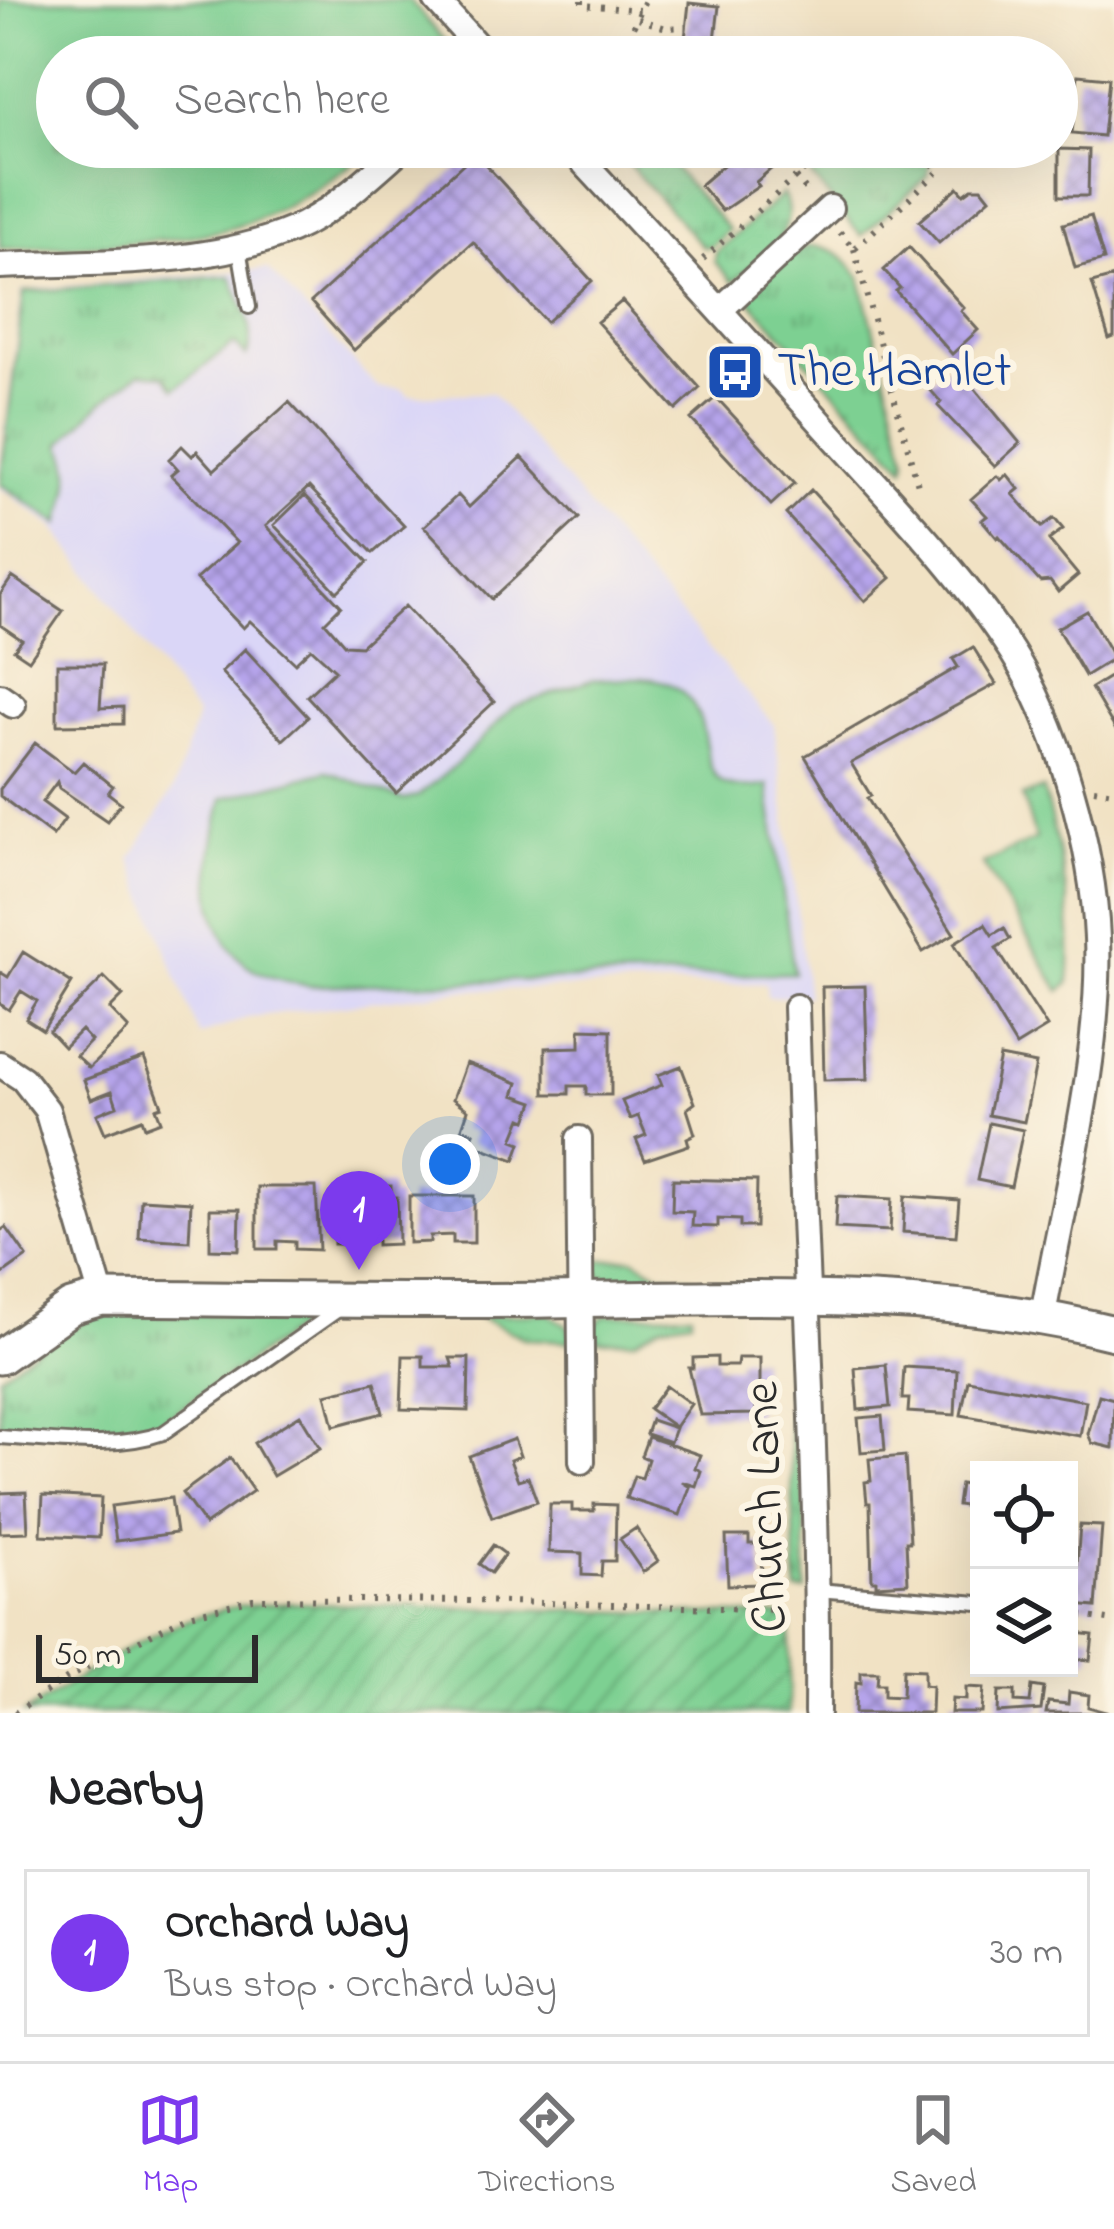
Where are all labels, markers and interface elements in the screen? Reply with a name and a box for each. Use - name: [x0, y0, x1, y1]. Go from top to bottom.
- search box: [36, 36, 1078, 168]
- icon: search: [78, 69, 144, 135]
- text: Search here: [174, 69, 390, 135]
- place label: The Hamlet: [777, 335, 1011, 410]
- bus stop icon: The Hamlet: [704, 341, 766, 403]
- your location: [420, 1134, 480, 1194]
- pin: 1: [320, 1171, 398, 1270]
- street label: Church Lane: [726, 1380, 810, 1634]
- map controls: [970, 1461, 1078, 1677]
- button: locate: [970, 1461, 1078, 1569]
- button: layers: [970, 1569, 1078, 1677]
- scale bar: [36, 1629, 258, 1682]
- text: 50 m: [54, 1632, 121, 1680]
- text: Nearby: [48, 1754, 204, 1829]
- text: Orchard Way: [165, 1892, 409, 1958]
- text: 1: [84, 1925, 96, 1982]
- text: 30 m: [990, 1925, 1063, 1982]
- text: Bus stop · Orchard Way: [165, 1958, 557, 2015]
- tab: Map: [137, 2087, 203, 2207]
- tab: Directions: [478, 2087, 616, 2207]
- tab: Saved: [890, 2087, 977, 2207]

